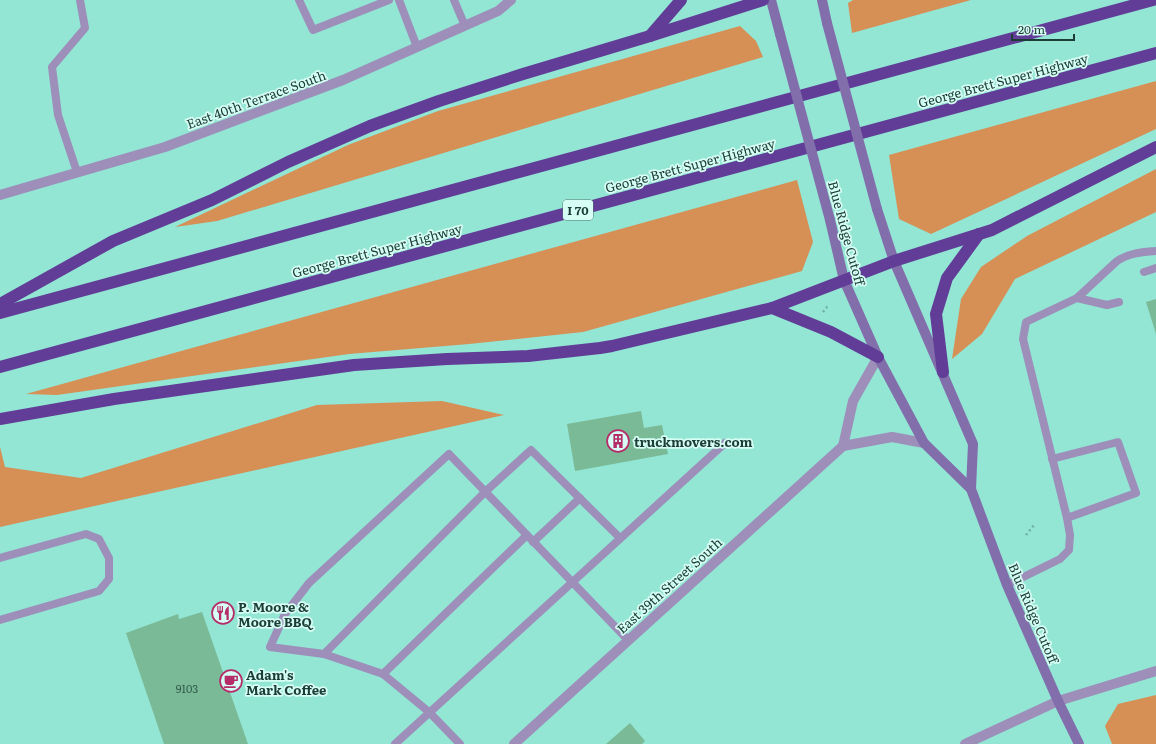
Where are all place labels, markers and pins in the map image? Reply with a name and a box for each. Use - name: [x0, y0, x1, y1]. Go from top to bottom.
- building icon: truckmovers.com: [605, 428, 631, 454]
- place label: truckmovers.com: [634, 432, 753, 451]
- place label: P. Moore & Moore BBQ: [238, 597, 314, 631]
- restaurant icon: P. Moore & Moore BBQ: [210, 600, 236, 626]
- place label: Adam's Mark Coffee: [246, 665, 326, 699]
- cafe icon: Adam's Mark Coffee: [218, 668, 244, 694]

